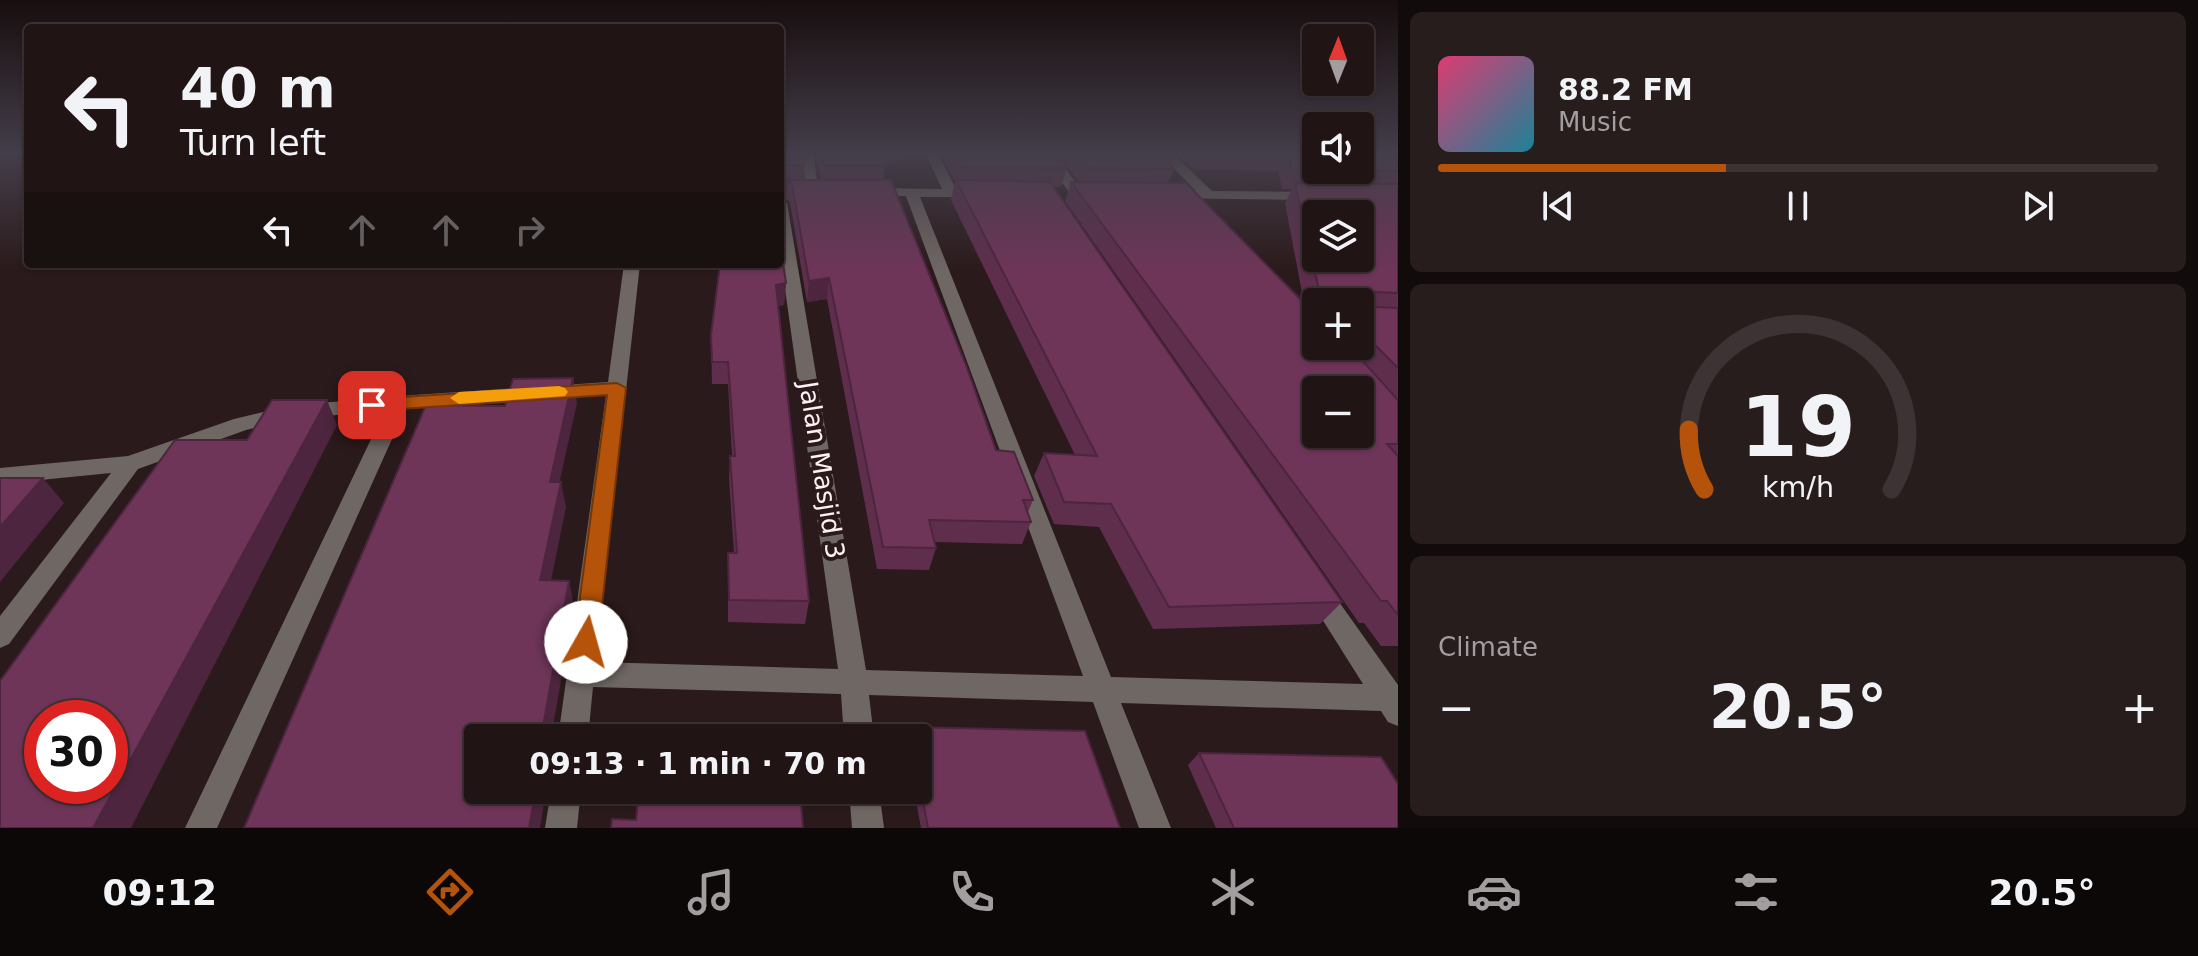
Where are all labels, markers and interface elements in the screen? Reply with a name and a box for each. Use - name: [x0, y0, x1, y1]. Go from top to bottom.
- north arrow: [1302, 24, 1374, 96]
- map controls: [1302, 24, 1374, 448]
- text: 40 m: [180, 55, 336, 120]
- icon: left: [48, 56, 152, 160]
- text: 88.2 FM: [1558, 72, 1693, 107]
- text: Music: [1558, 107, 1632, 137]
- button: sound: [1302, 112, 1374, 184]
- text: Turn left: [180, 122, 326, 163]
- icon: previous: [1536, 184, 1580, 228]
- icon: pause: [1776, 184, 1820, 228]
- icon: next: [2016, 184, 2060, 228]
- button: layers: [1302, 200, 1374, 272]
- icon: left: [256, 208, 300, 252]
- icon: ahead: [340, 208, 384, 252]
- icon: ahead: [424, 208, 468, 252]
- icon: right: [508, 208, 552, 252]
- button: +: [1302, 288, 1374, 360]
- pin: [338, 371, 406, 439]
- button: −: [1302, 376, 1374, 448]
- street label: Jalan Masjid 3: [793, 377, 851, 561]
- text: 19: [1740, 379, 1856, 476]
- icon: arrive: [350, 383, 394, 427]
- text: km/h: [1762, 470, 1834, 504]
- position arrow: [544, 600, 628, 684]
- text: Climate: [1438, 632, 1538, 662]
- text: 20.5°: [1709, 672, 1887, 742]
- text: −: [1438, 682, 1475, 733]
- text: +: [2121, 682, 2158, 733]
- speed limit sign: 30: [24, 700, 128, 804]
- text: 09:13 · 1 min · 70 m: [529, 746, 867, 781]
- icon: directions: [422, 864, 478, 920]
- icon: music: [683, 864, 739, 920]
- icon: phone: [944, 864, 1000, 920]
- icon: climate: [1205, 864, 1261, 920]
- icon: car: [1466, 864, 1522, 920]
- icon: filters: [1728, 864, 1784, 920]
- text: 09:12: [103, 872, 217, 913]
- text: 20.5°: [1989, 872, 2095, 913]

